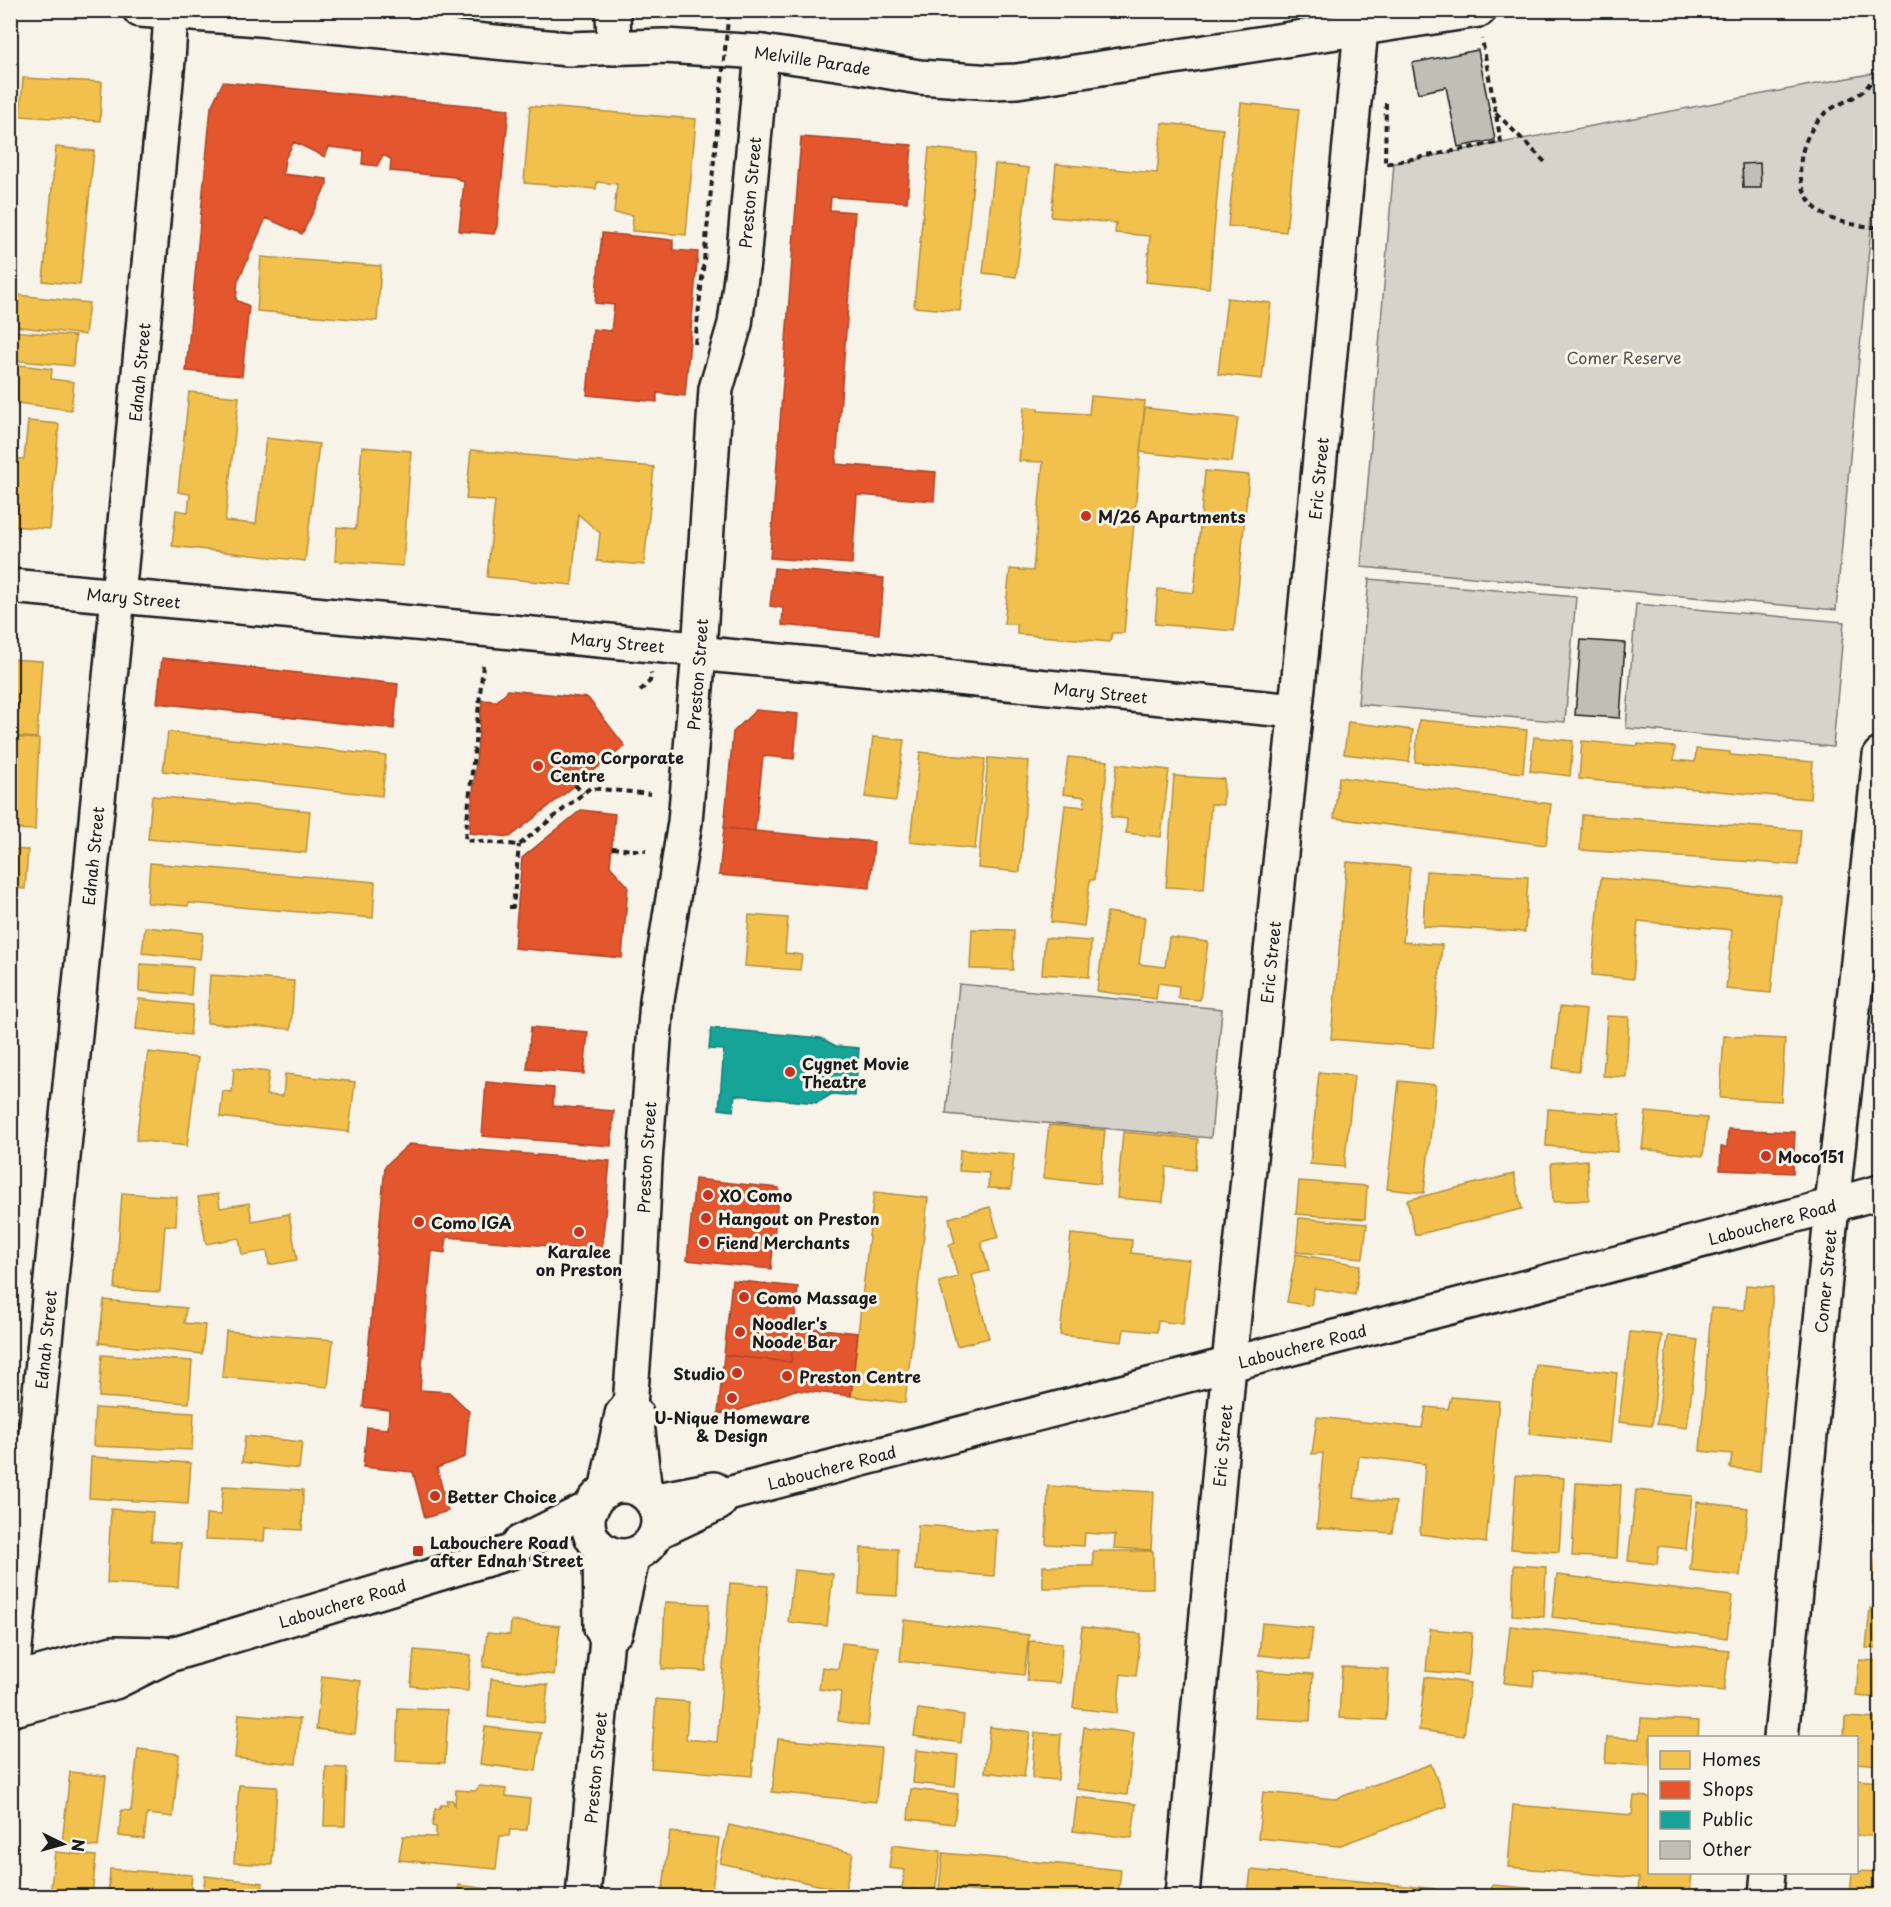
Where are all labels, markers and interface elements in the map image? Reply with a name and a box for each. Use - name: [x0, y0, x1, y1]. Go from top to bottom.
- street label: Melville Parade: [754, 40, 873, 80]
- street label: Preston Street: [732, 135, 766, 249]
- street label: Ednah Street: [122, 321, 156, 423]
- park label: Comer Reserve: [1567, 345, 1681, 369]
- street label: Eric Street: [1302, 436, 1334, 521]
- place label: M/26 Apartments: [1098, 504, 1246, 528]
- marker: M/26 Apartments: [1079, 509, 1093, 523]
- street label: Mary Street: [86, 581, 181, 614]
- street label: Preston Street: [681, 617, 713, 731]
- street label: Mary Street: [569, 625, 665, 658]
- street label: Mary Street: [1053, 676, 1149, 709]
- place label: Como Corporate Centre: [550, 745, 684, 787]
- marker: Como Corporate Centre: [531, 759, 545, 773]
- street label: Ednah Street: [76, 805, 109, 907]
- street label: Eric Street: [1254, 919, 1286, 1004]
- place label: Cygnet Movie Theatre: [802, 1051, 910, 1093]
- marker: Cygnet Movie Theatre: [783, 1065, 797, 1079]
- street label: Preston Street: [631, 1100, 661, 1214]
- place label: Moco151: [1778, 1144, 1844, 1168]
- marker: Moco151: [1759, 1149, 1773, 1163]
- place label: XO Como: [720, 1183, 793, 1207]
- marker: XO Como: [701, 1188, 715, 1202]
- street label: Labouchere Road: [1705, 1193, 1839, 1250]
- place label: Hangout on Preston: [718, 1206, 880, 1230]
- place label: Como IGA: [431, 1210, 512, 1234]
- marker: Hangout on Preston: [699, 1211, 713, 1225]
- marker: Como IGA: [412, 1215, 426, 1229]
- marker: Karalee on Preston: [572, 1225, 586, 1239]
- street label: Comer Street: [1808, 1228, 1842, 1334]
- place label: Fiend Merchants: [716, 1230, 850, 1254]
- marker: Fiend Merchants: [697, 1235, 711, 1249]
- place label: Karalee on Preston: [536, 1239, 622, 1281]
- place label: Como Massage: [756, 1285, 877, 1309]
- street label: Ednah Street: [28, 1289, 62, 1390]
- marker: Como Massage: [737, 1290, 751, 1304]
- place label: Noodler's Noode Bar: [752, 1311, 838, 1353]
- street label: Labouchere Road: [1235, 1317, 1369, 1374]
- marker: Noodler's Noode Bar: [733, 1325, 747, 1339]
- place label: Studio: [674, 1361, 725, 1385]
- place label: Preston Centre: [799, 1364, 921, 1388]
- marker: Studio: [730, 1366, 744, 1380]
- marker: Preston Centre: [780, 1369, 794, 1383]
- marker: U-Nique Homeware & Design: [725, 1391, 739, 1405]
- street label: Eric Street: [1206, 1403, 1237, 1488]
- place label: U-Nique Homeware & Design: [654, 1405, 810, 1447]
- street label: Labouchere Road: [765, 1439, 899, 1495]
- place label: Better Choice: [447, 1484, 557, 1508]
- marker: Better Choice: [428, 1489, 442, 1503]
- place label: Labouchere Road after Ednah Street: [430, 1530, 584, 1572]
- marker: Labouchere Road after Ednah Street: [411, 1544, 425, 1558]
- street label: Labouchere Road: [276, 1572, 409, 1633]
- street label: Preston Street: [578, 1710, 612, 1824]
- legend: [1648, 1736, 1858, 1874]
- text: Homes: [1702, 1745, 1760, 1772]
- text: Shops: [1702, 1775, 1753, 1802]
- text: Public: [1702, 1805, 1753, 1832]
- north arrow: [33, 1814, 93, 1874]
- text: Other: [1702, 1835, 1752, 1862]
- text: N: [66, 1838, 91, 1853]

